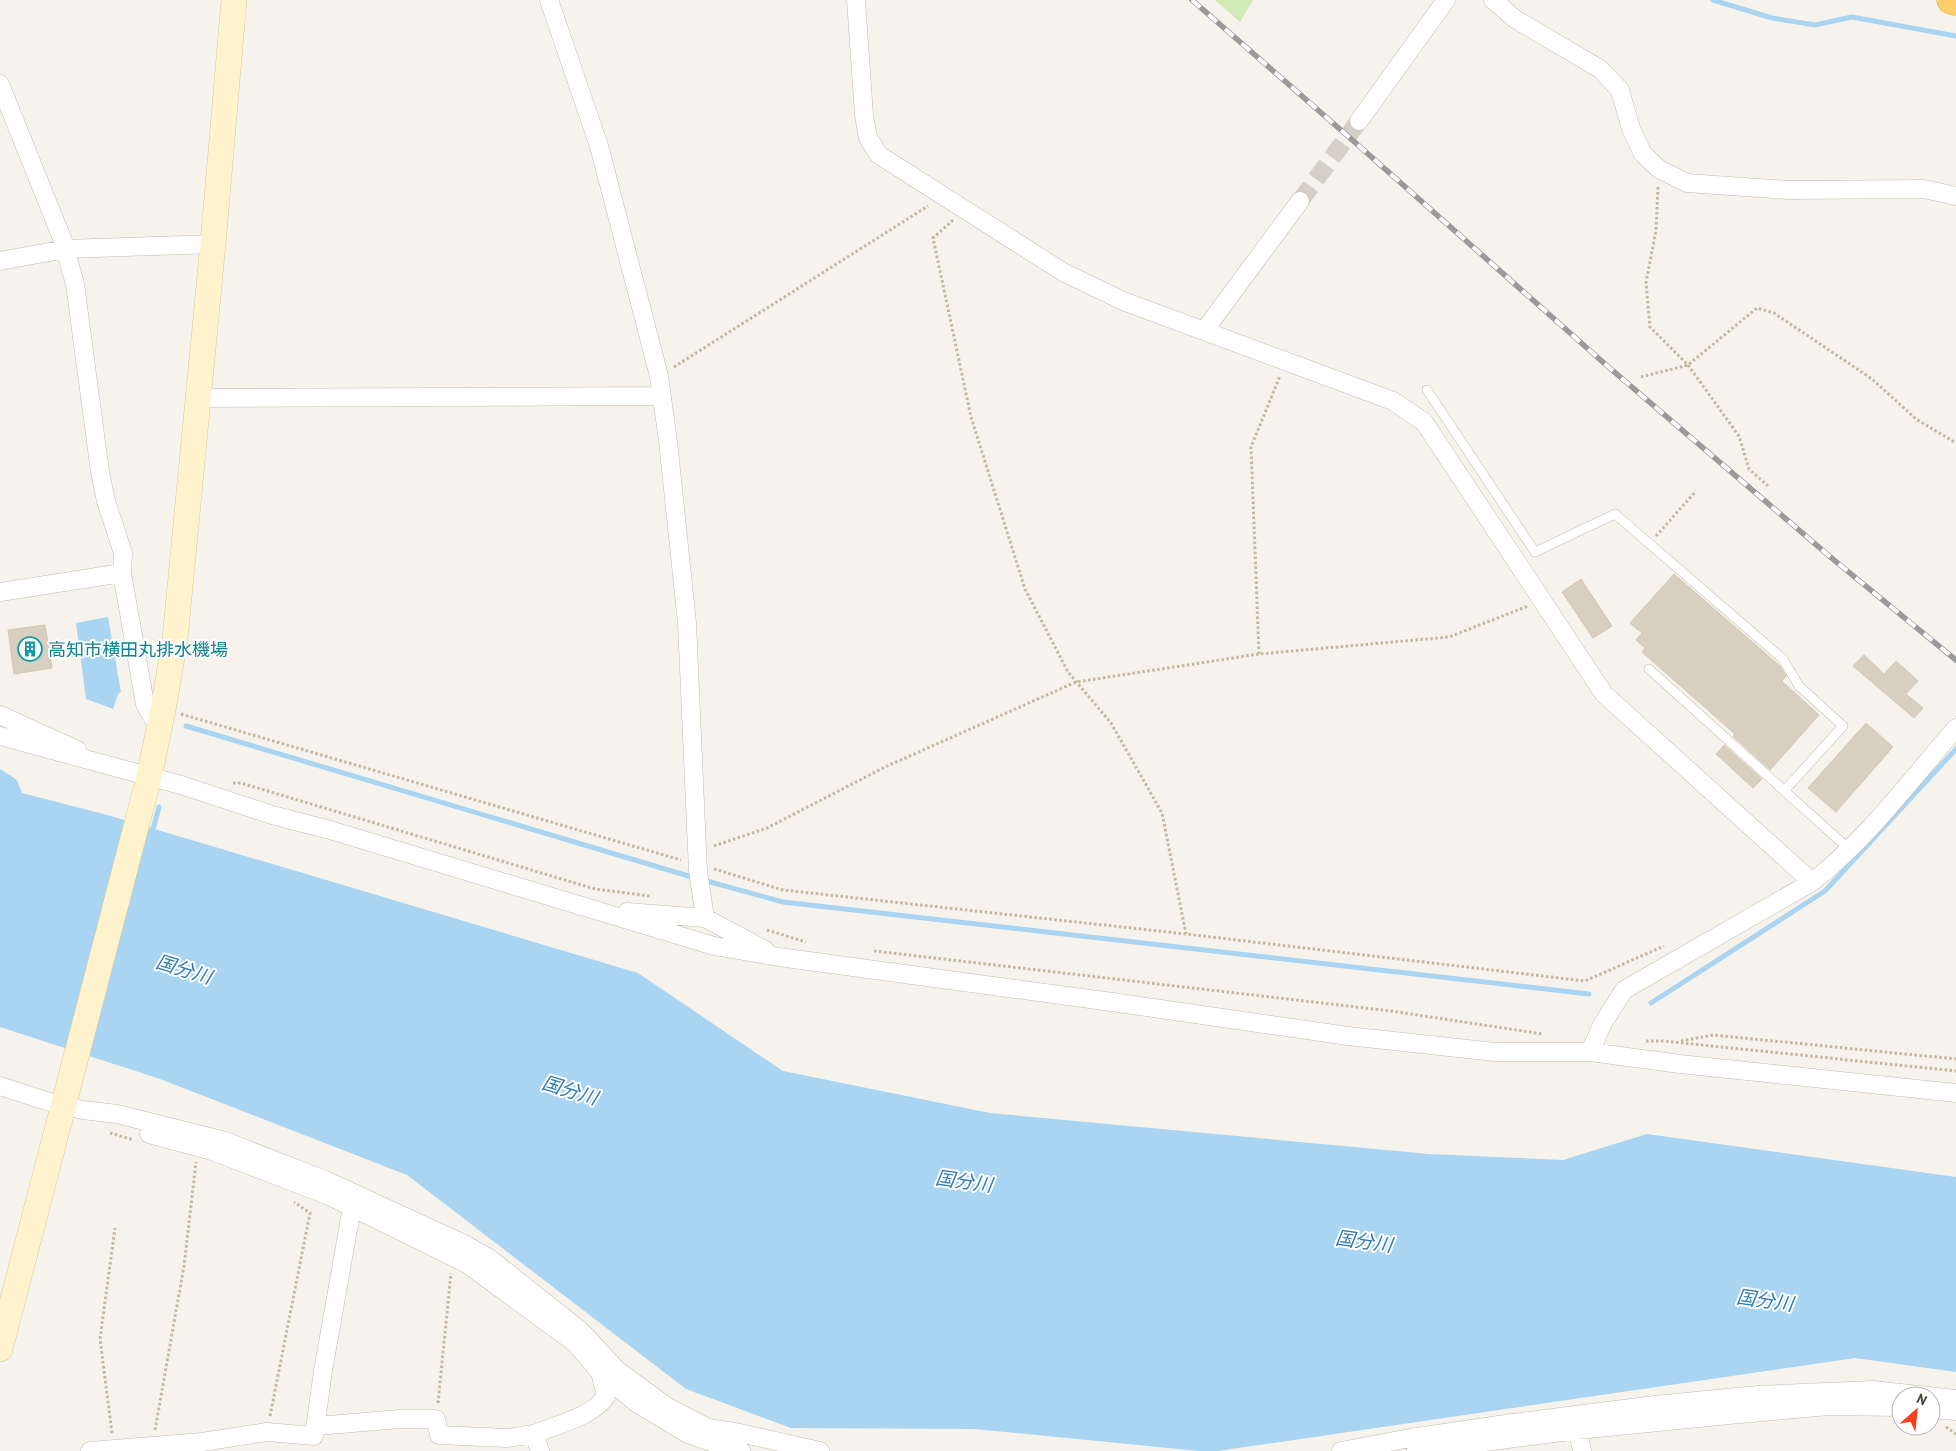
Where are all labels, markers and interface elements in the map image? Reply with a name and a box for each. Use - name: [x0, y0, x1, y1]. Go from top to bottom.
- building icon: 高知市横田丸排水機場: [17, 636, 43, 662]
- place label: 高知市横田丸排水機場: [48, 638, 228, 661]
- water label: 国分川: [153, 949, 217, 989]
- water label: 国分川: [539, 1070, 603, 1110]
- water label: 国分川: [934, 1165, 996, 1197]
- water label: 国分川: [1334, 1225, 1396, 1257]
- water label: 国分川: [1735, 1284, 1797, 1316]
- north arrow: [1891, 1386, 1941, 1436]
- text: N: [1914, 1389, 1930, 1410]

